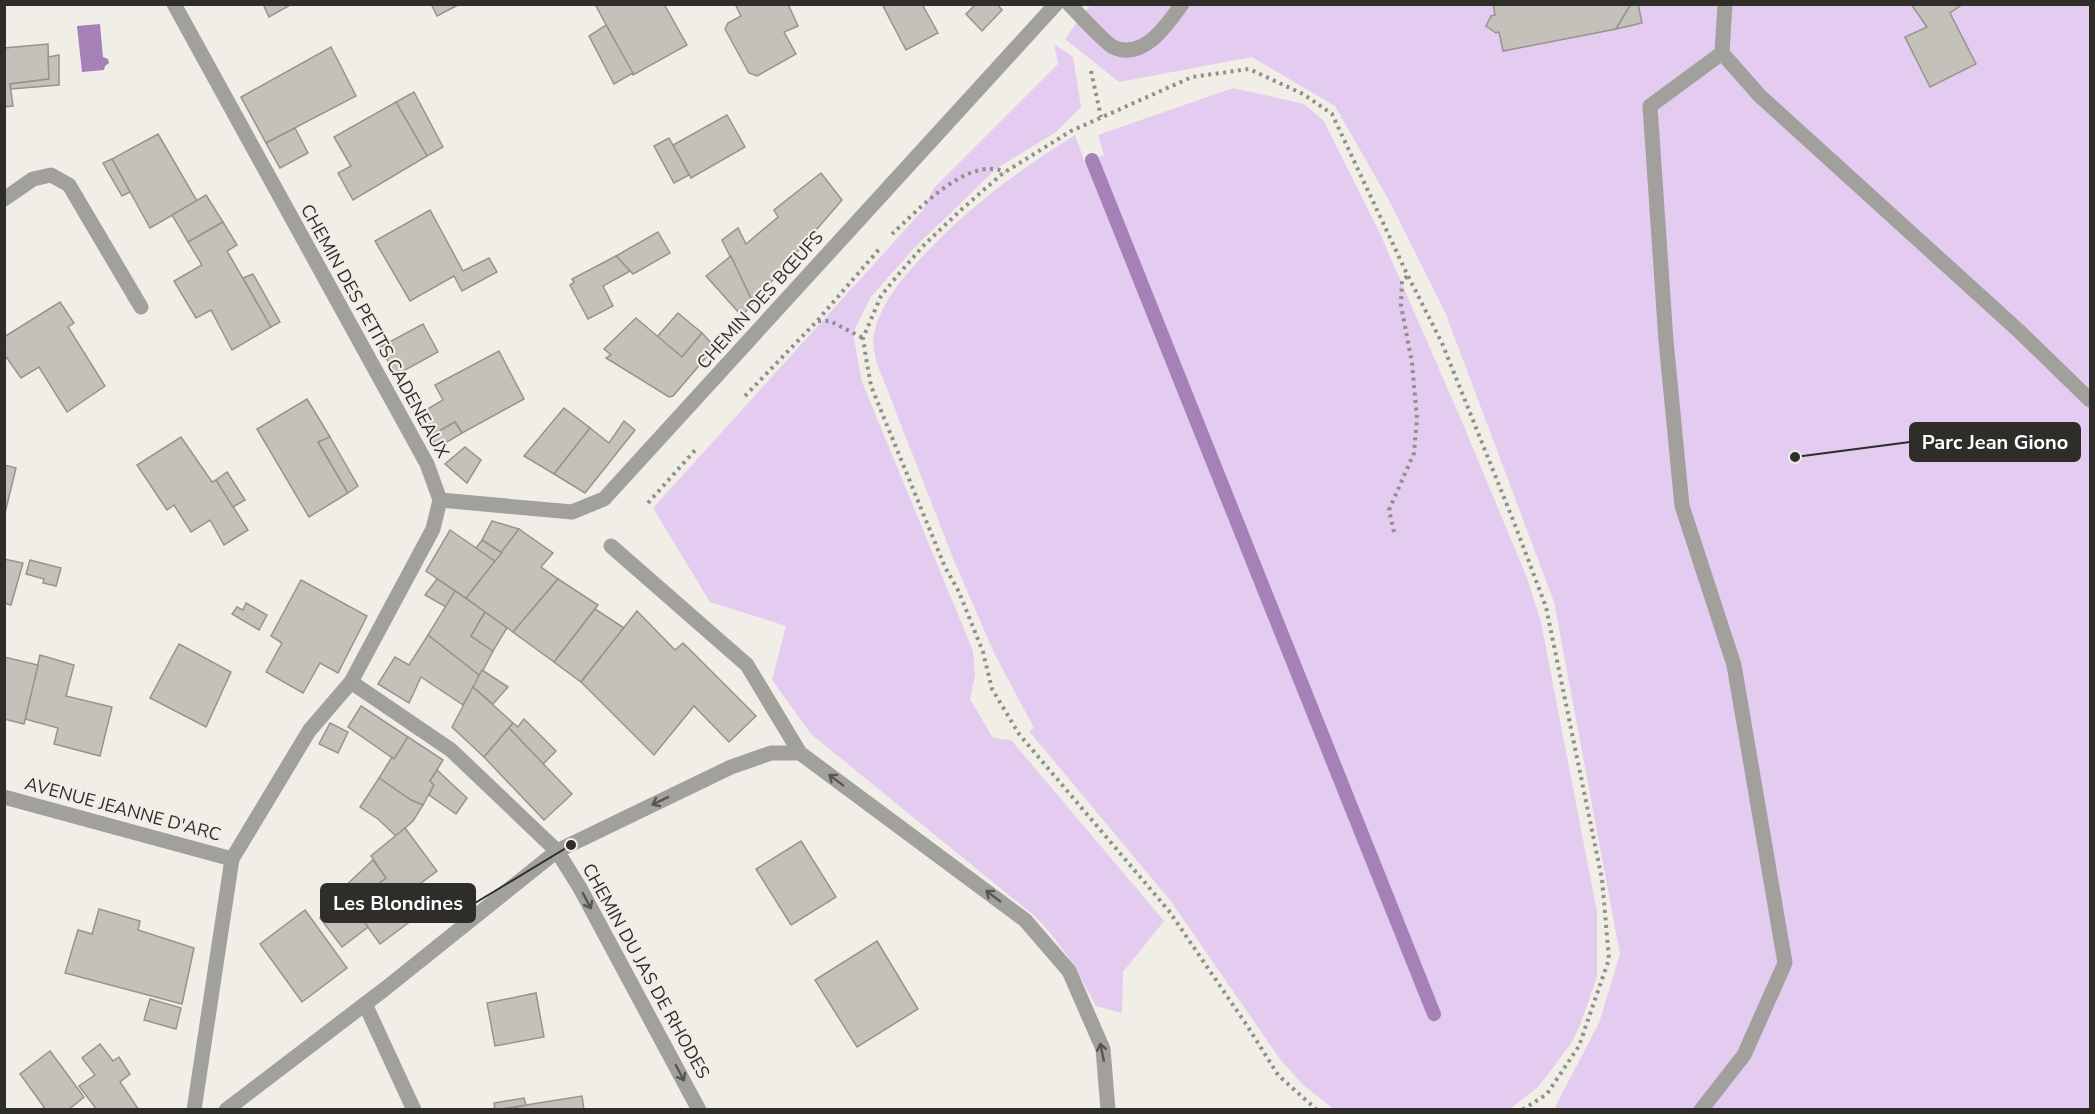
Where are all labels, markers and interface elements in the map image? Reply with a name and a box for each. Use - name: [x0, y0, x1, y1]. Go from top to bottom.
- street label: CHEMIN DES PETITS CADENEAUX: [295, 200, 455, 463]
- street label: CHEMIN DES BŒUFS: [691, 226, 829, 374]
- callout: Parc Jean Giono: [1910, 423, 2080, 461]
- text: Parc Jean Giono: [1922, 429, 2068, 456]
- street label: AVENUE JEANNE D'ARC: [22, 771, 224, 847]
- one-way arrow: [829, 773, 845, 786]
- one-way arrow: [652, 796, 670, 808]
- street label: CHEMIN DU JAS DE RHODES: [577, 859, 715, 1083]
- callout: Les Blondines: [321, 884, 475, 922]
- text: Les Blondines: [333, 890, 463, 917]
- one-way arrow: [985, 890, 1001, 902]
- one-way arrow: [582, 892, 594, 910]
- one-way arrow: [1096, 1042, 1107, 1062]
- one-way arrow: [674, 1064, 686, 1081]

